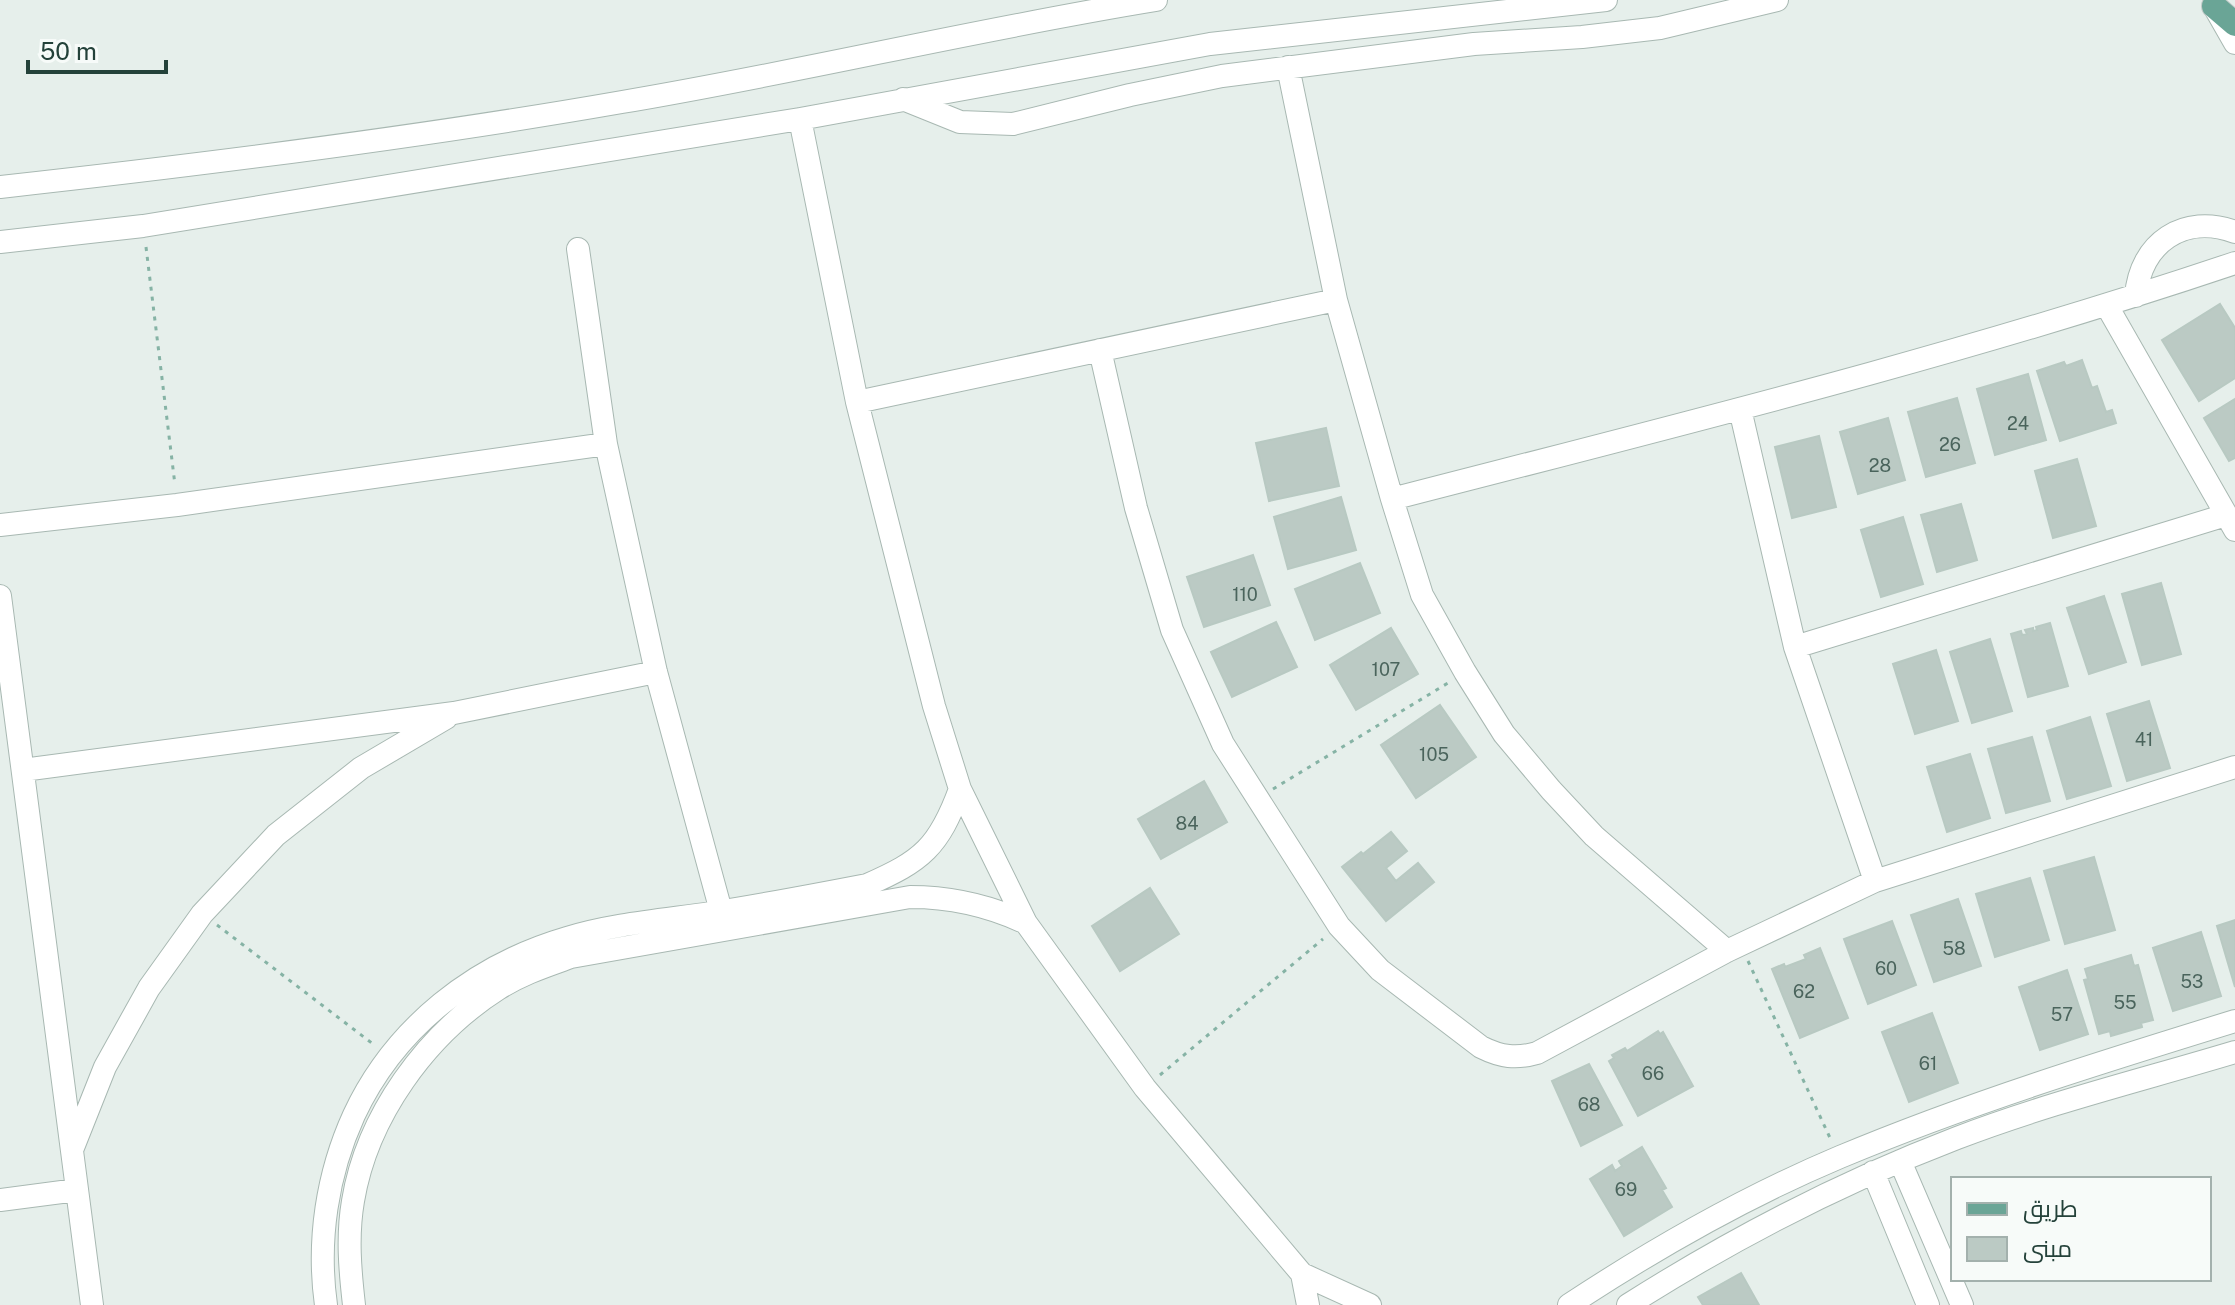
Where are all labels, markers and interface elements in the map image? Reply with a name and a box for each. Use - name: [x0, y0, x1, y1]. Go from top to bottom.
- scale bar: [28, 24, 166, 74]
- text: 50 m: [40, 37, 97, 65]
- house number: 24: [2007, 413, 2029, 434]
- house number: 26: [1939, 434, 1961, 455]
- house number: 28: [1869, 455, 1891, 476]
- house number: 110: [1232, 584, 1258, 605]
- house number: 107: [1372, 659, 1400, 680]
- house number: 41: [2135, 729, 2153, 750]
- house number: 105: [1419, 744, 1449, 765]
- house number: 84: [1176, 813, 1198, 834]
- house number: 58: [1942, 938, 1966, 959]
- house number: 60: [1875, 958, 1897, 979]
- house number: 53: [2181, 971, 2203, 992]
- house number: 62: [1793, 981, 1815, 1002]
- house number: 55: [2113, 992, 2137, 1013]
- house number: 57: [2051, 1004, 2073, 1025]
- house number: 61: [1919, 1053, 1937, 1074]
- house number: 66: [1642, 1063, 1664, 1084]
- house number: 68: [1578, 1094, 1600, 1115]
- legend: [1951, 1177, 2211, 1281]
- house number: 69: [1615, 1179, 1637, 1200]
- text: طريق: [2023, 1194, 2078, 1224]
- text: مبنى: [2023, 1234, 2072, 1263]

